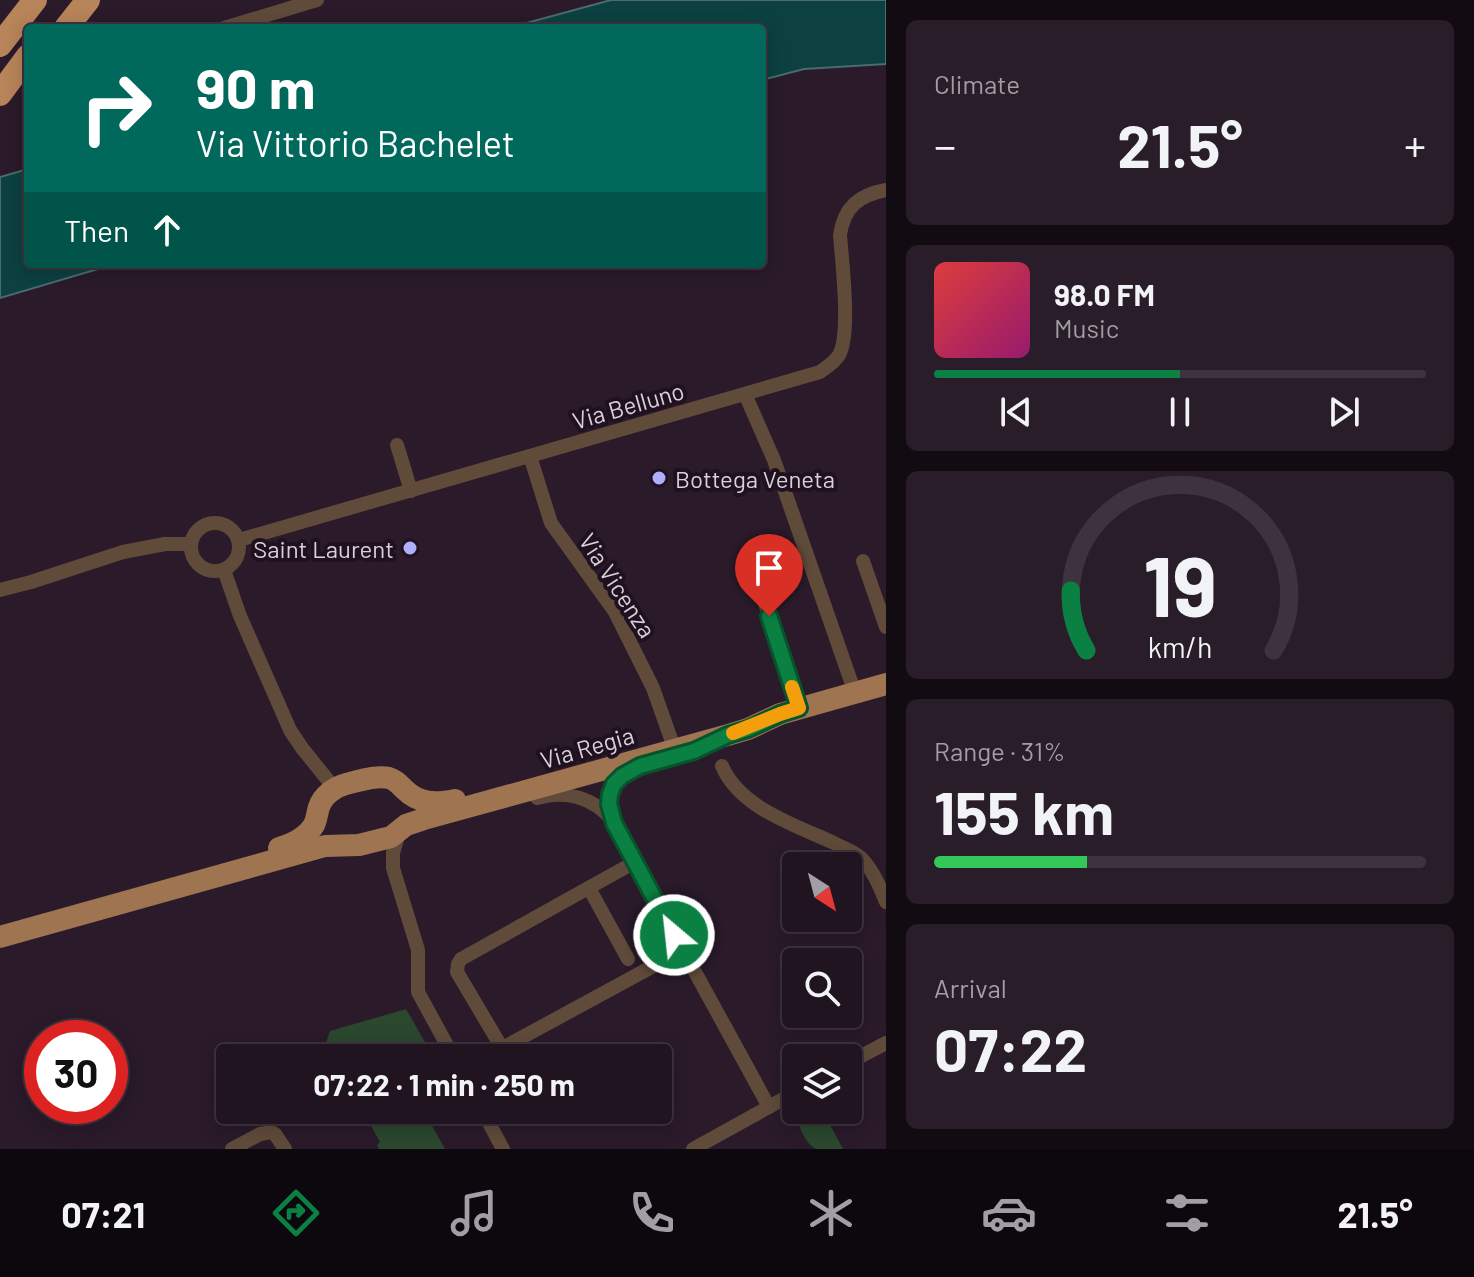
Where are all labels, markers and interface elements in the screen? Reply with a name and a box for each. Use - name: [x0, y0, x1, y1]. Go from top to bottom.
- text: 90 m: [196, 53, 316, 120]
- icon: right: [64, 56, 168, 160]
- text: Climate: [934, 68, 1020, 99]
- text: 21.5°: [1117, 108, 1243, 180]
- text: −: [934, 118, 956, 171]
- text: +: [1404, 118, 1426, 171]
- text: Via Vittorio Bachelet: [196, 121, 515, 164]
- icon: ahead: [145, 208, 189, 252]
- text: Then: [64, 212, 129, 248]
- text: 98.0 FM: [1054, 276, 1155, 312]
- text: Music: [1054, 312, 1119, 343]
- street label: Via Belluno: [569, 375, 687, 435]
- icon: previous: [994, 390, 1038, 434]
- icon: pause: [1158, 390, 1202, 434]
- icon: next: [1322, 390, 1366, 434]
- place label: Bottega Veneta: [675, 464, 835, 493]
- marker: Bottega Veneta: [650, 469, 668, 487]
- street label: Via Vicenza: [574, 527, 662, 643]
- text: 19: [1143, 533, 1217, 633]
- place label: Saint Laurent: [253, 534, 394, 563]
- pin: [735, 534, 803, 616]
- marker: Saint Laurent: [401, 539, 419, 557]
- icon: arrive: [747, 546, 791, 590]
- text: km/h: [1148, 629, 1212, 664]
- street label: Via Regia: [537, 720, 637, 774]
- text: Range · 31%: [934, 735, 1065, 766]
- text: 155 km: [934, 775, 1114, 847]
- north arrow: [782, 852, 862, 932]
- map controls: [782, 852, 862, 1124]
- position arrow: [632, 893, 716, 977]
- button: search: [782, 948, 862, 1028]
- text: Arrival: [934, 972, 1007, 1003]
- text: 07:22: [934, 1012, 1087, 1084]
- speed limit sign: 30: [24, 1020, 128, 1124]
- button: layers: [782, 1044, 862, 1124]
- text: 07:22 · 1 min · 250 m: [313, 1066, 575, 1102]
- icon: directions: [268, 1185, 324, 1241]
- icon: music: [446, 1185, 502, 1241]
- icon: phone: [624, 1185, 680, 1241]
- icon: climate: [803, 1185, 859, 1241]
- icon: car: [981, 1185, 1037, 1241]
- icon: filters: [1159, 1185, 1215, 1241]
- text: 07:21: [61, 1192, 145, 1235]
- text: 21.5°: [1337, 1192, 1413, 1235]

